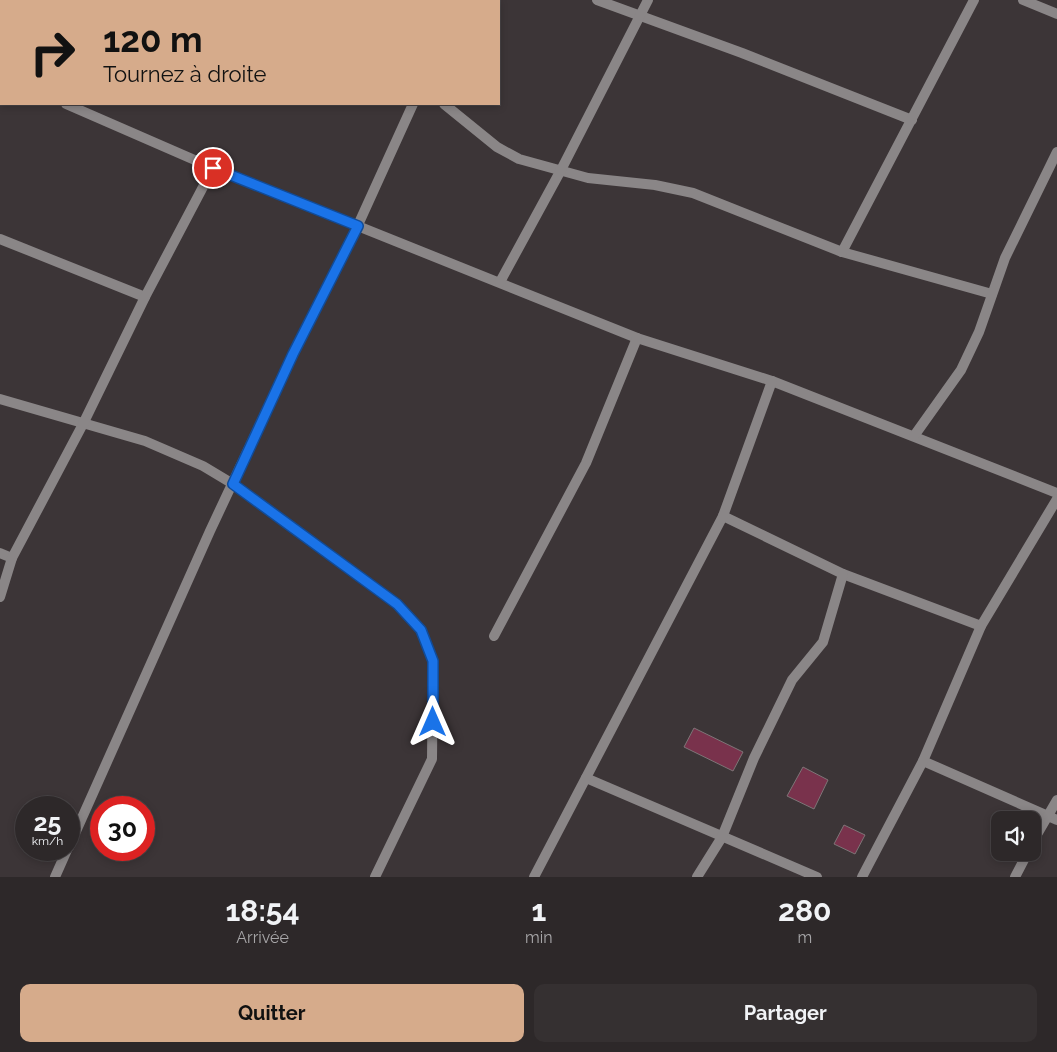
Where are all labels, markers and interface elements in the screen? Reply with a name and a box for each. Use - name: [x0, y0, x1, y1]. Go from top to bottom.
- text: 120 m: [103, 19, 203, 60]
- icon: right: [20, 20, 85, 85]
- text: Tournez à droite: [103, 61, 267, 87]
- pin: [192, 147, 234, 189]
- icon: arrive: [199, 154, 227, 182]
- position arrow: [406, 695, 458, 747]
- speed limit sign: 30: [90, 796, 155, 861]
- text: 25: [34, 807, 61, 837]
- map controls: [991, 811, 1041, 861]
- button: sound: [991, 811, 1041, 861]
- text: km/h: [32, 834, 63, 848]
- text: 18:54: [225, 893, 300, 928]
- text: 1: [531, 893, 546, 928]
- text: 280: [778, 893, 832, 928]
- text: Arrivée: [236, 928, 289, 947]
- text: min: [525, 928, 553, 947]
- text: m: [797, 928, 812, 947]
- button: Quitter: [20, 984, 524, 1042]
- button: Partager: [534, 984, 1037, 1042]

